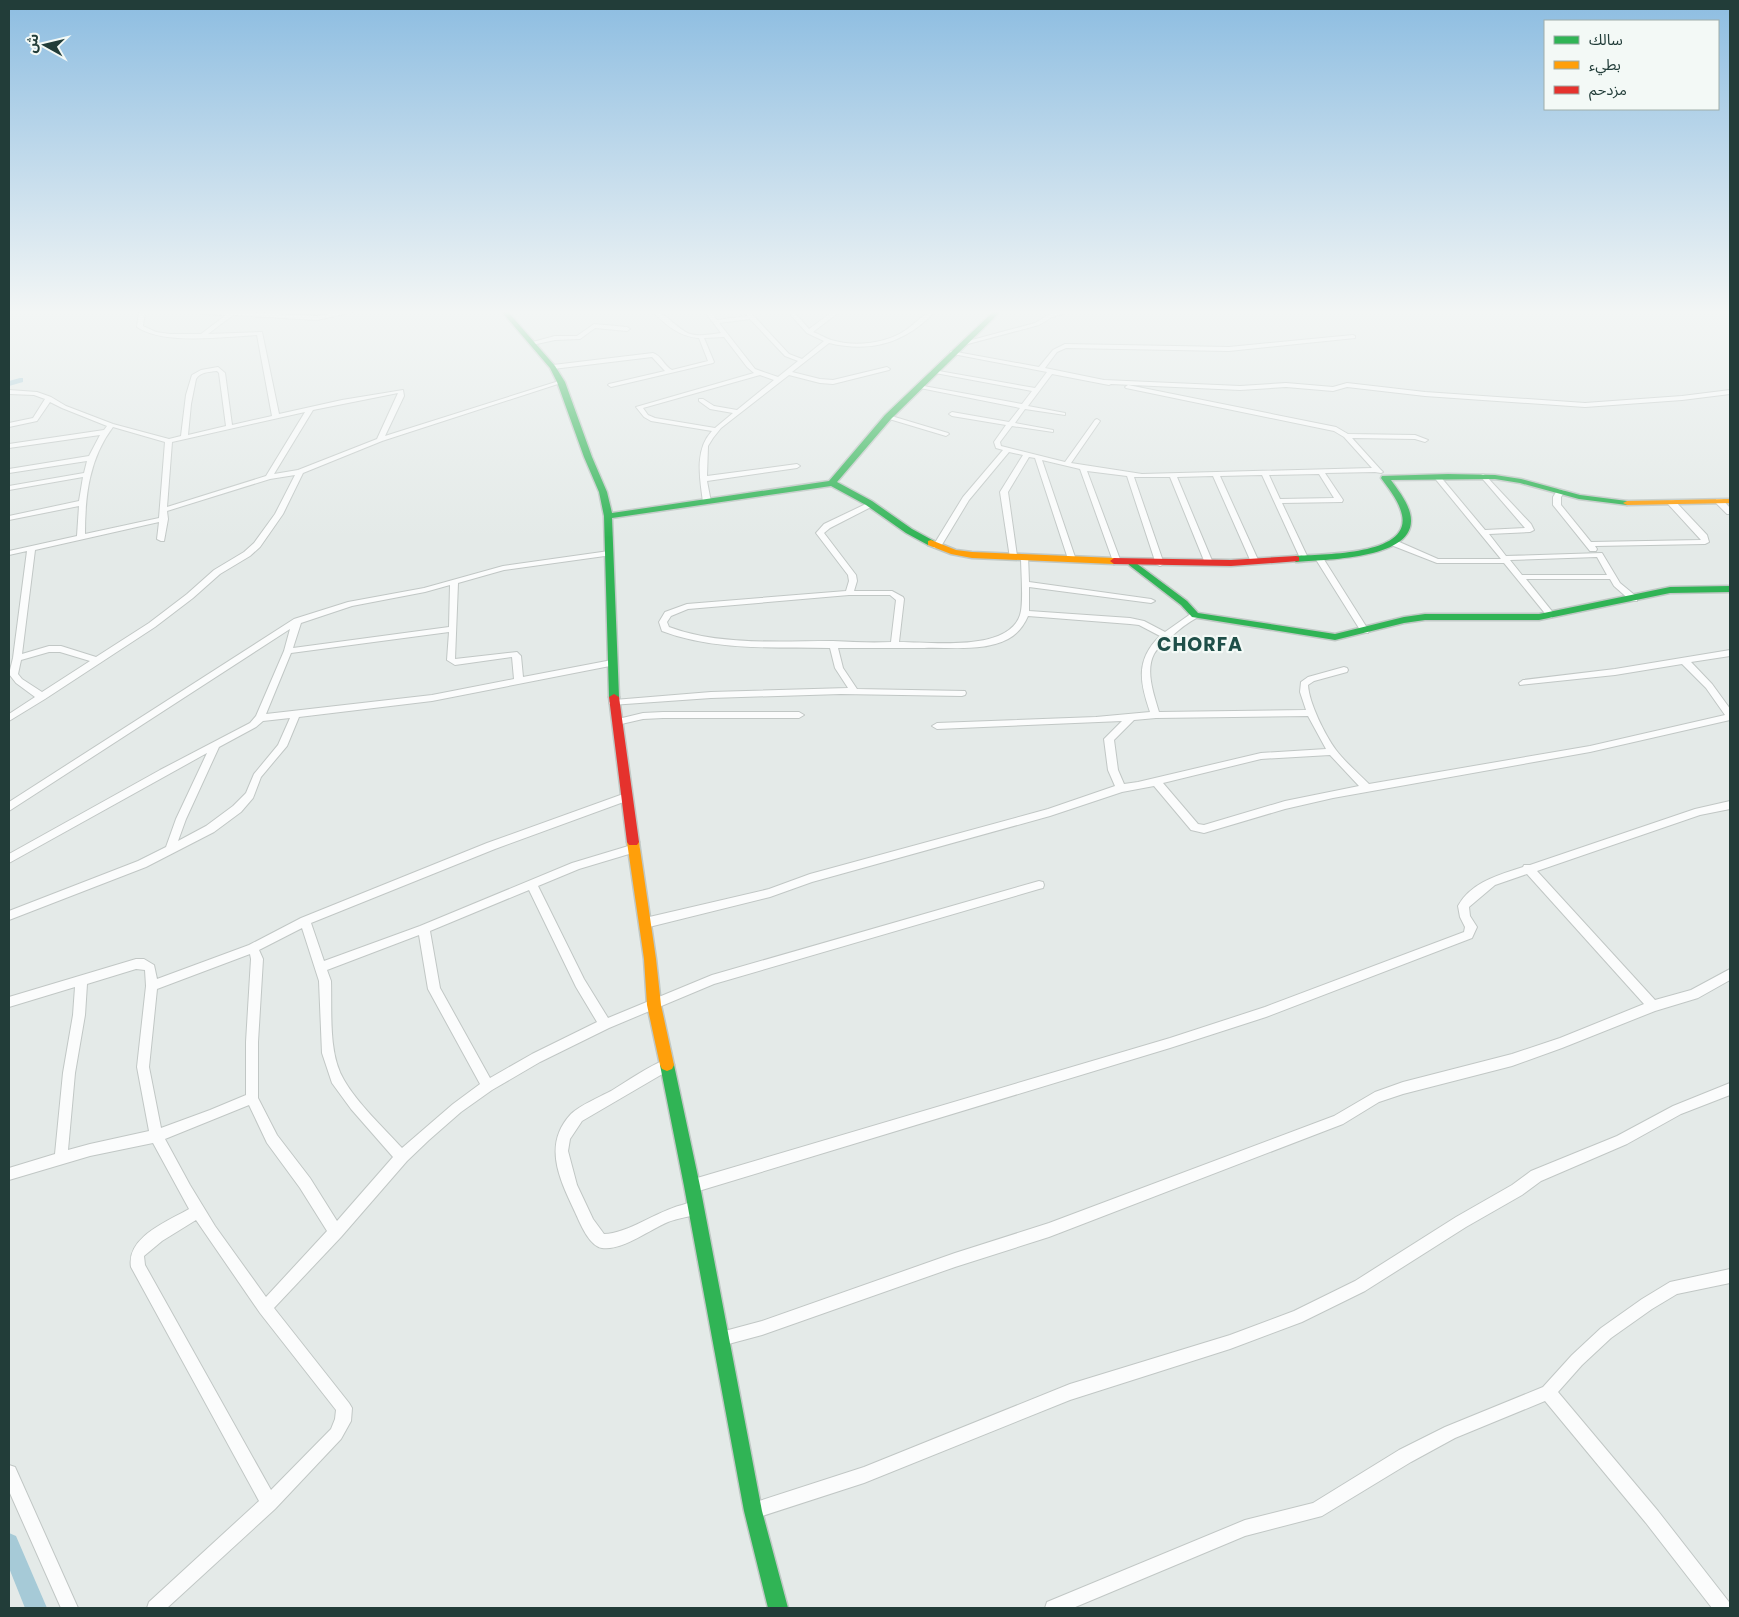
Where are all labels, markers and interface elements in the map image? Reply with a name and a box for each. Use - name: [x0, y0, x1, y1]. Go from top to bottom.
- north arrow: [20, 20, 70, 70]
- legend: [1544, 20, 1719, 110]
- text: سالك: [1589, 29, 1623, 50]
- text: ش: [21, 32, 43, 54]
- text: بطيء: [1589, 54, 1621, 76]
- text: مزدحم: [1589, 79, 1627, 101]
- district label: CHORFA: [1157, 631, 1243, 658]

